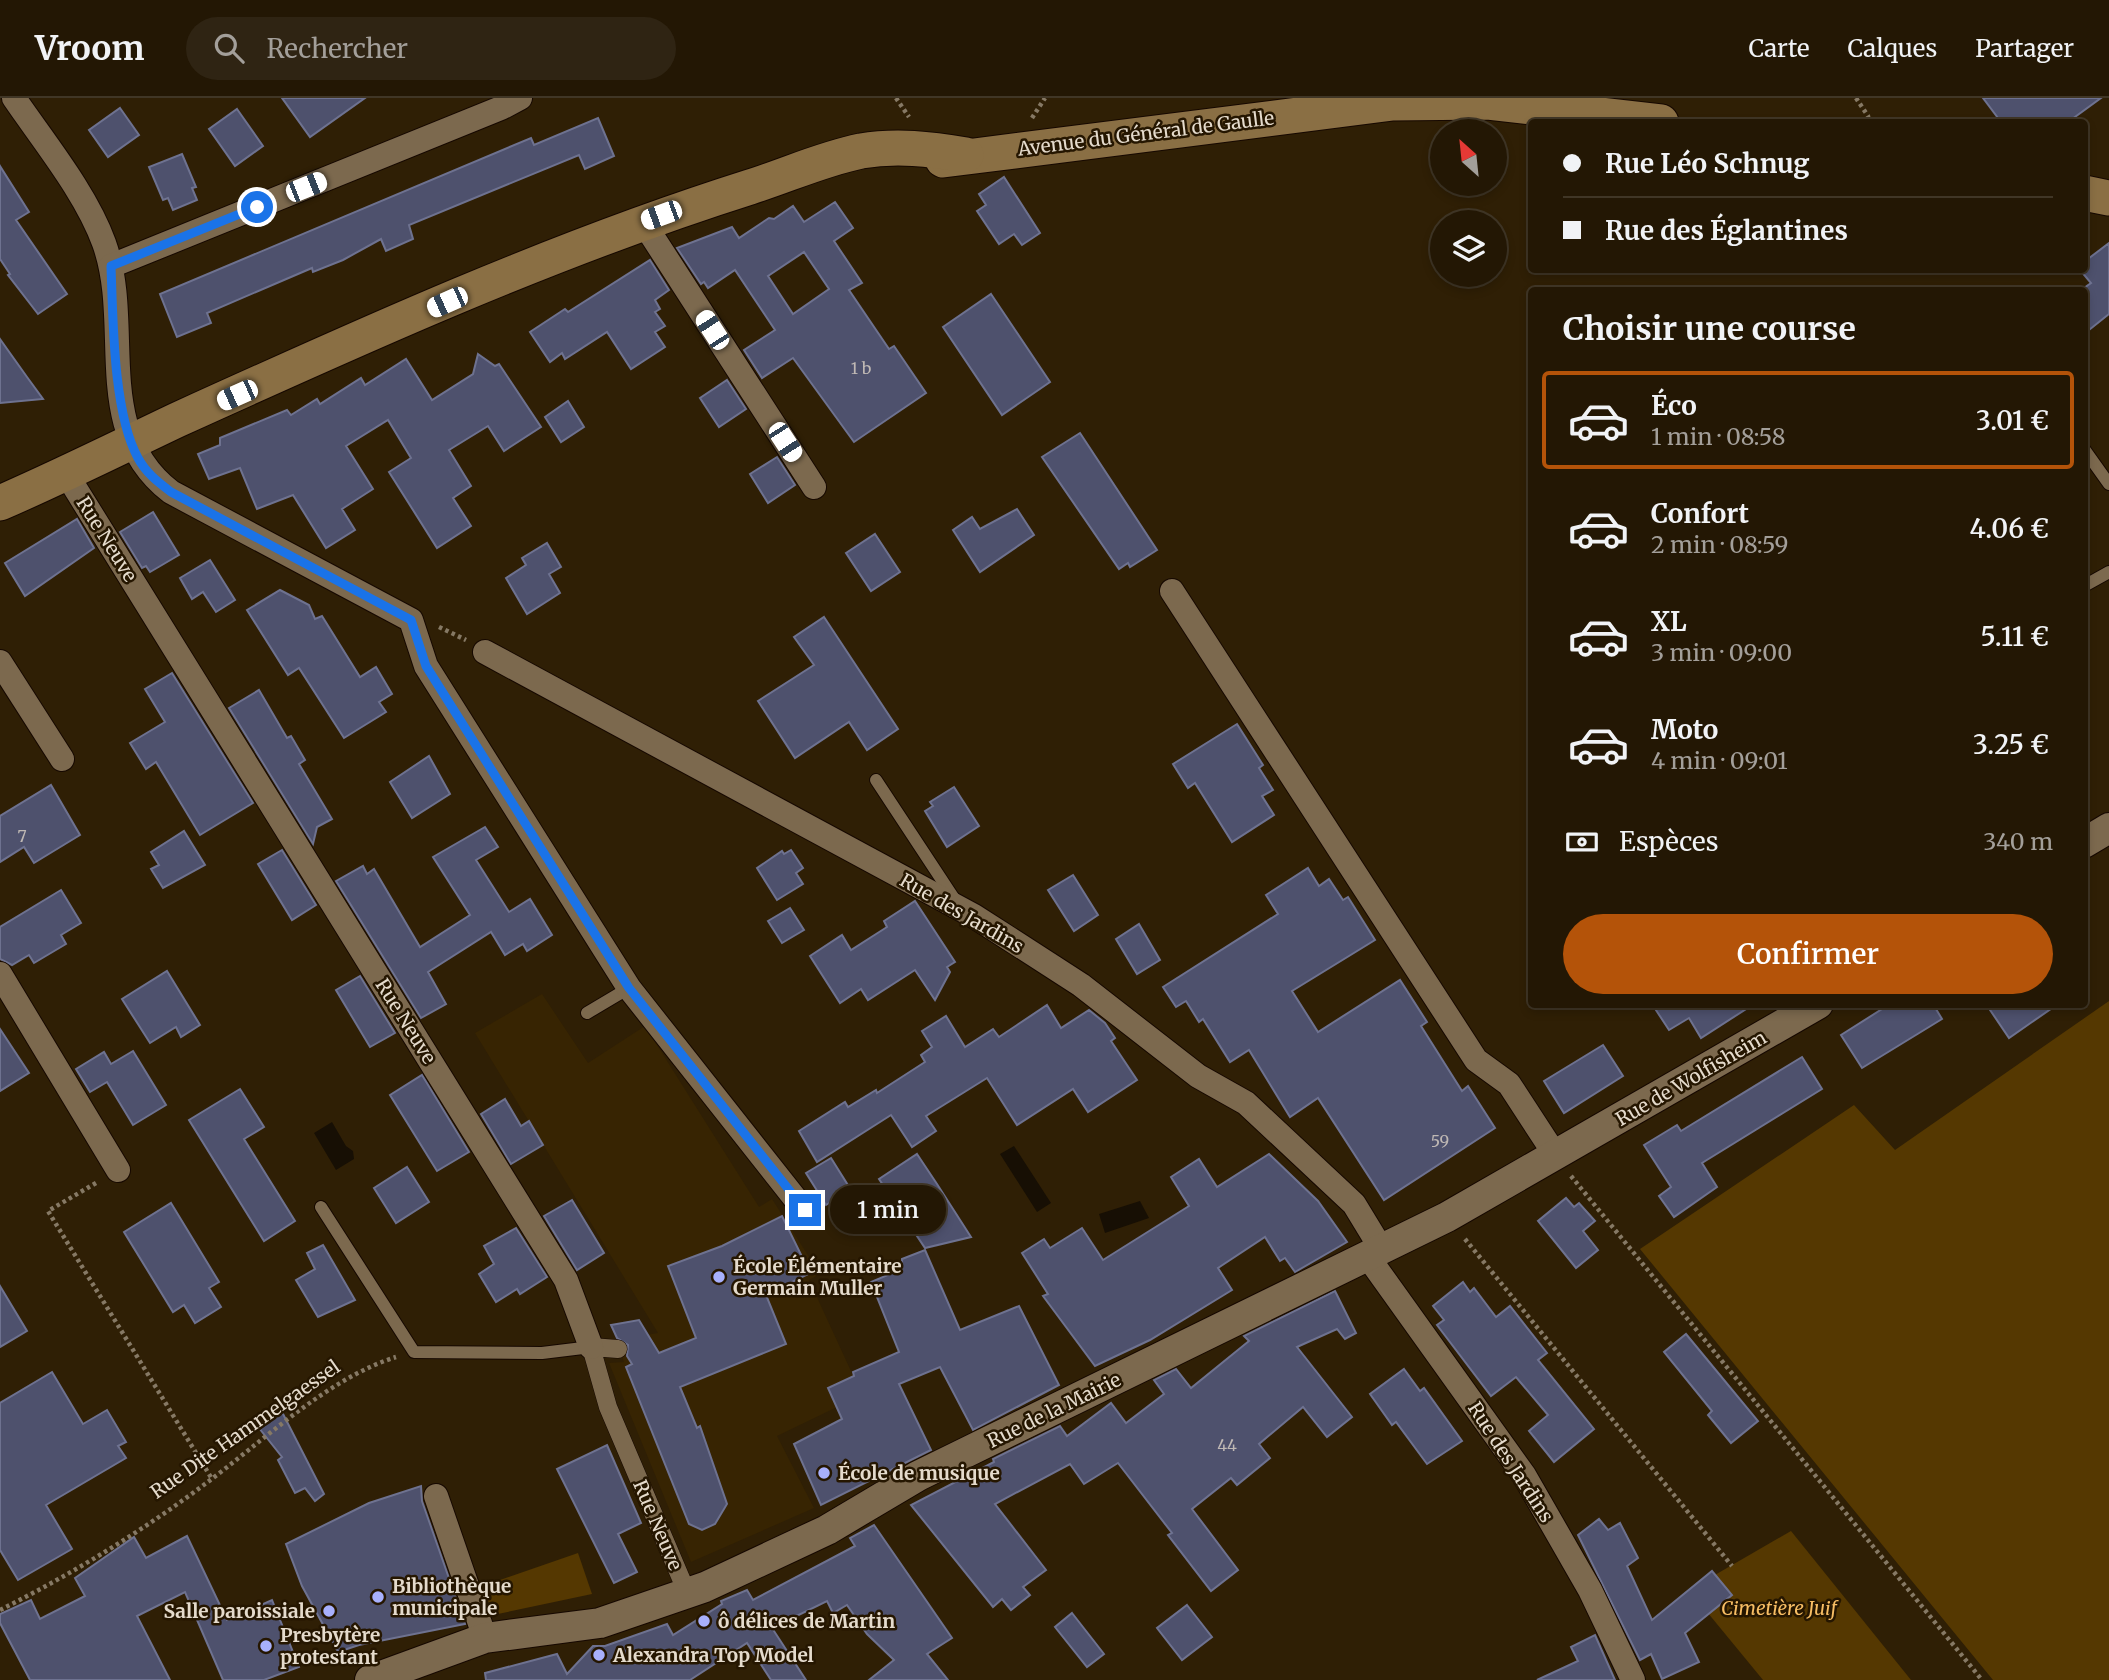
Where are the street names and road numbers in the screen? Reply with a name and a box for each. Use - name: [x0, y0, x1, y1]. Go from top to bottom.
- street label: Avenue du Général de Gaulle: [1015, 105, 1276, 161]
- street label: Rue Neuve: [71, 492, 143, 586]
- street label: Rue des Jardins: [896, 868, 1028, 958]
- street label: Rue Neuve: [370, 974, 442, 1068]
- street label: Rue de Wolfisheim: [1611, 1025, 1771, 1131]
- street label: Rue Dite Hammelgaessel: [146, 1354, 344, 1504]
- street label: Rue de la Mairie: [983, 1367, 1125, 1453]
- street label: Rue des Jardins: [1463, 1397, 1559, 1527]
- street label: Rue Neuve: [628, 1476, 688, 1574]

